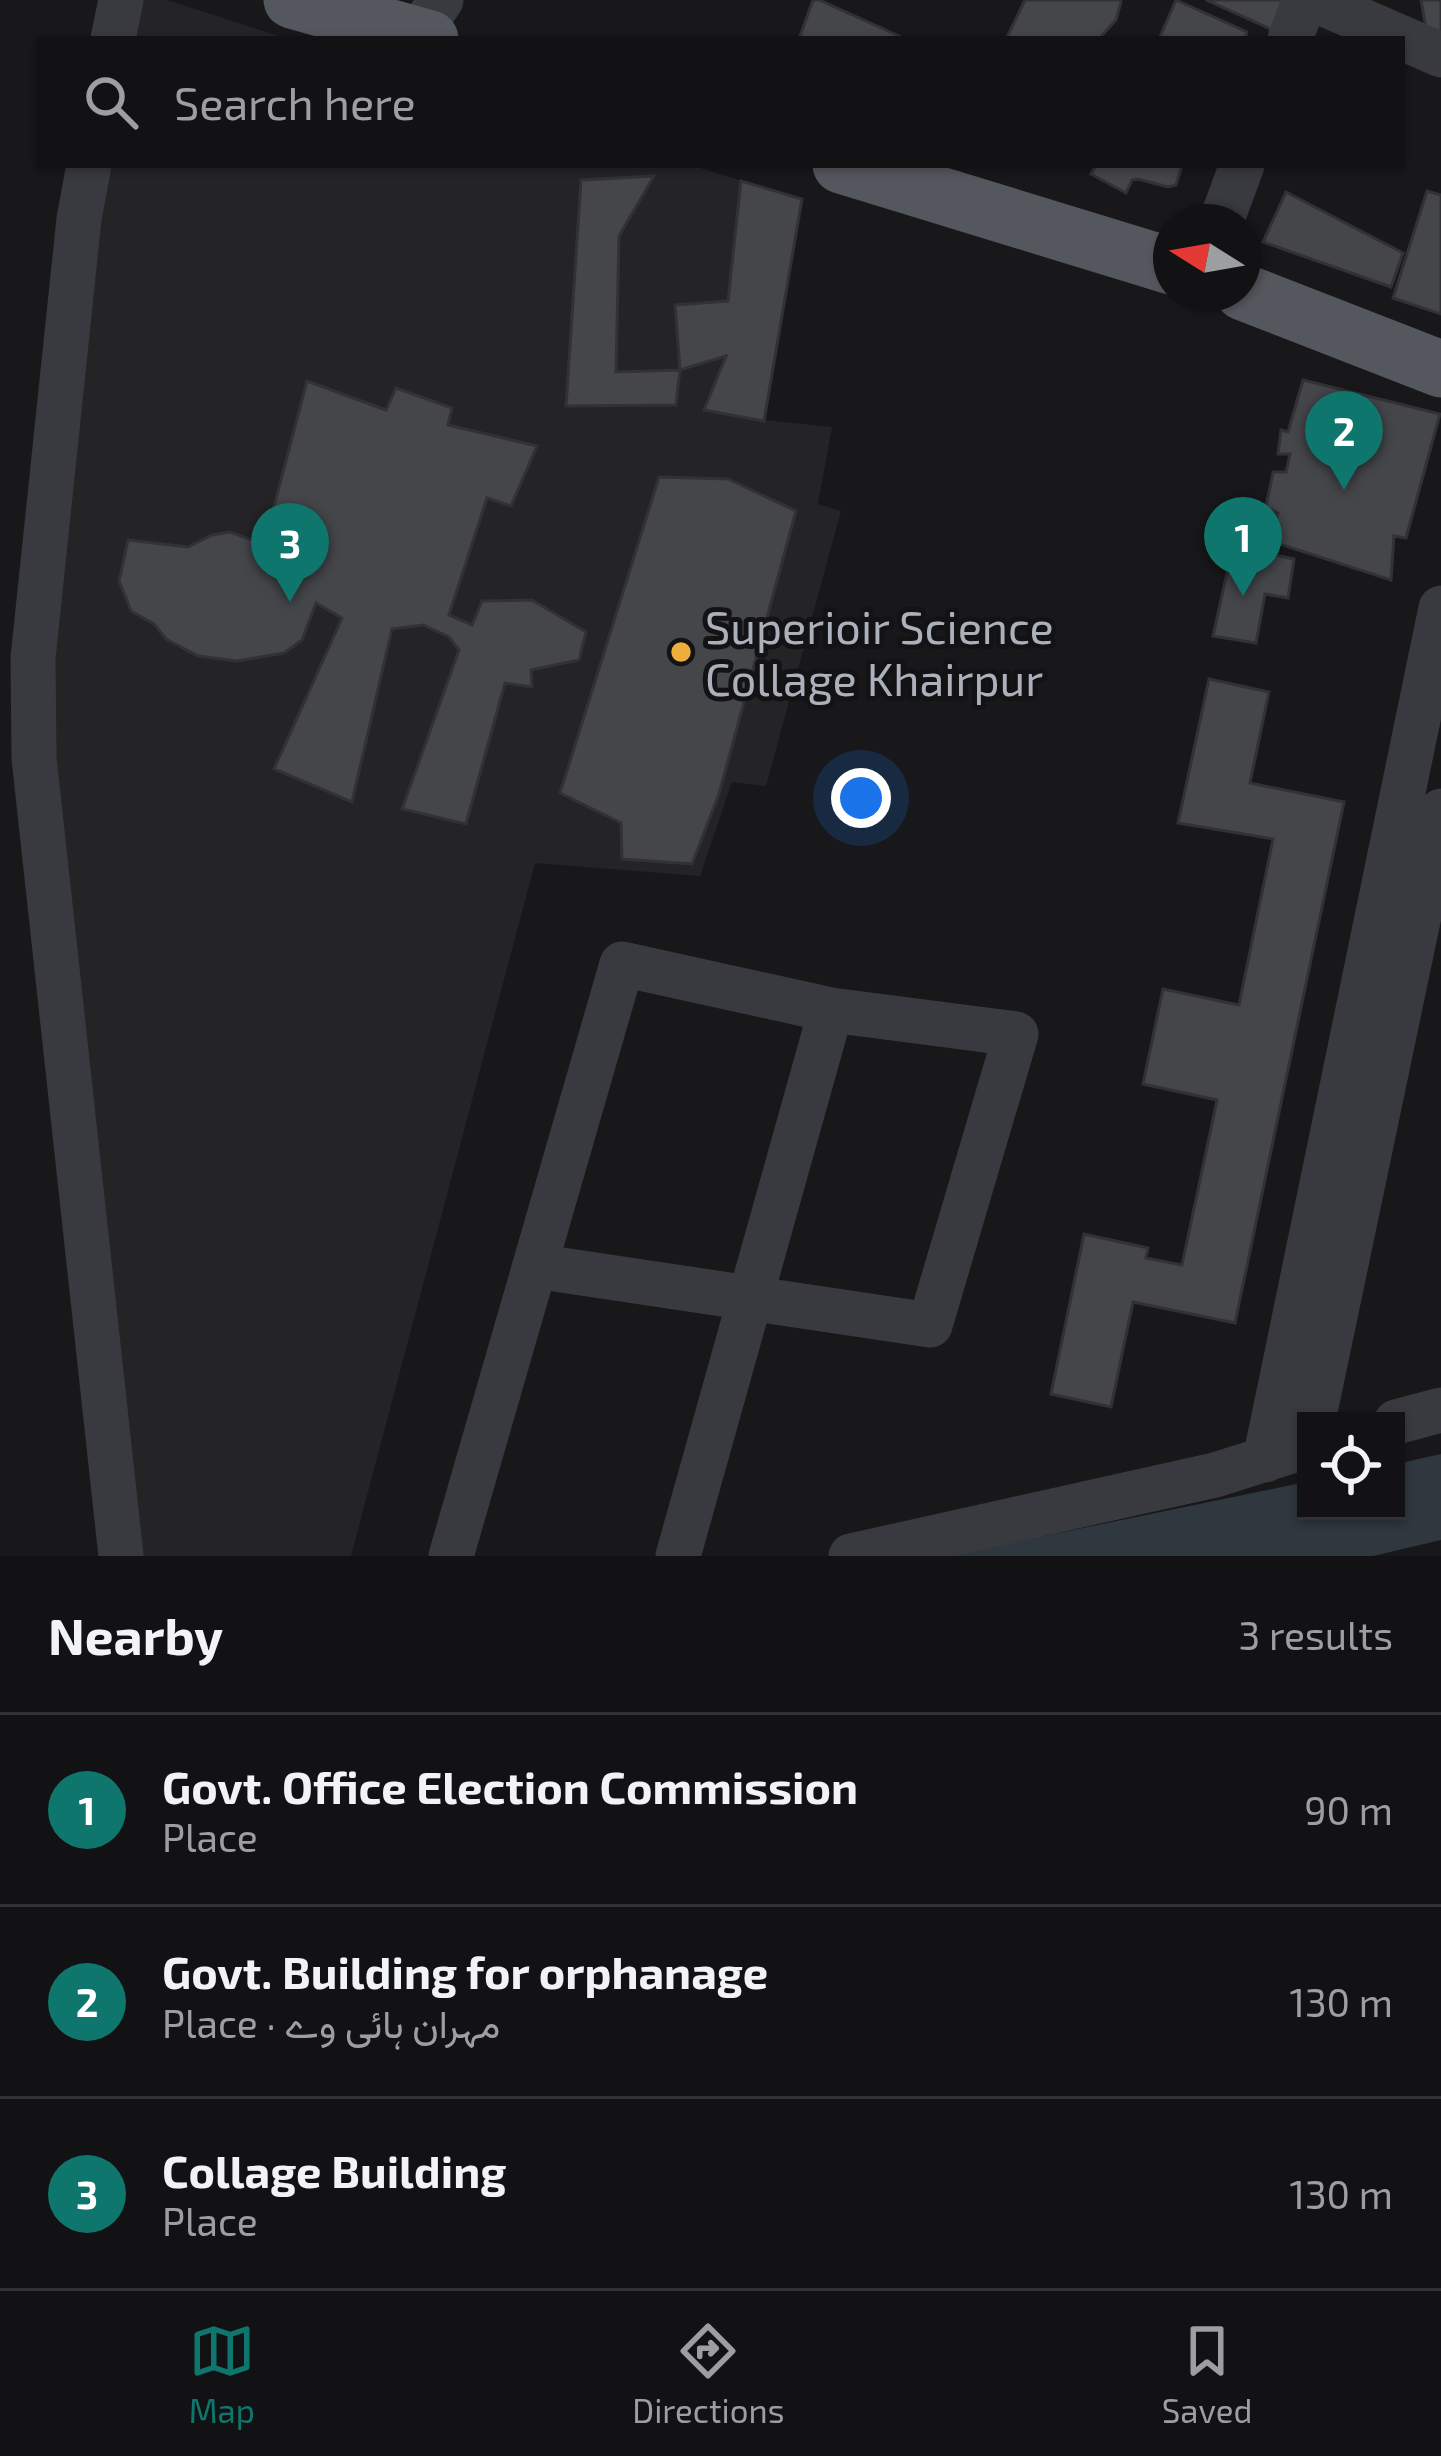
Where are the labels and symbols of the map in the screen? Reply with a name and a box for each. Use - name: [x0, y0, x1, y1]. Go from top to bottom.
- north arrow: [1153, 204, 1261, 312]
- pin: 2: [1305, 391, 1383, 490]
- pin: 1: [1204, 497, 1282, 596]
- pin: 3: [251, 503, 329, 602]
- place label: Superioir Science Collage Khairpur: [705, 599, 1054, 705]
- marker: Superioir Science Collage Khairpur: [668, 639, 694, 665]
- your location: [831, 768, 891, 828]

